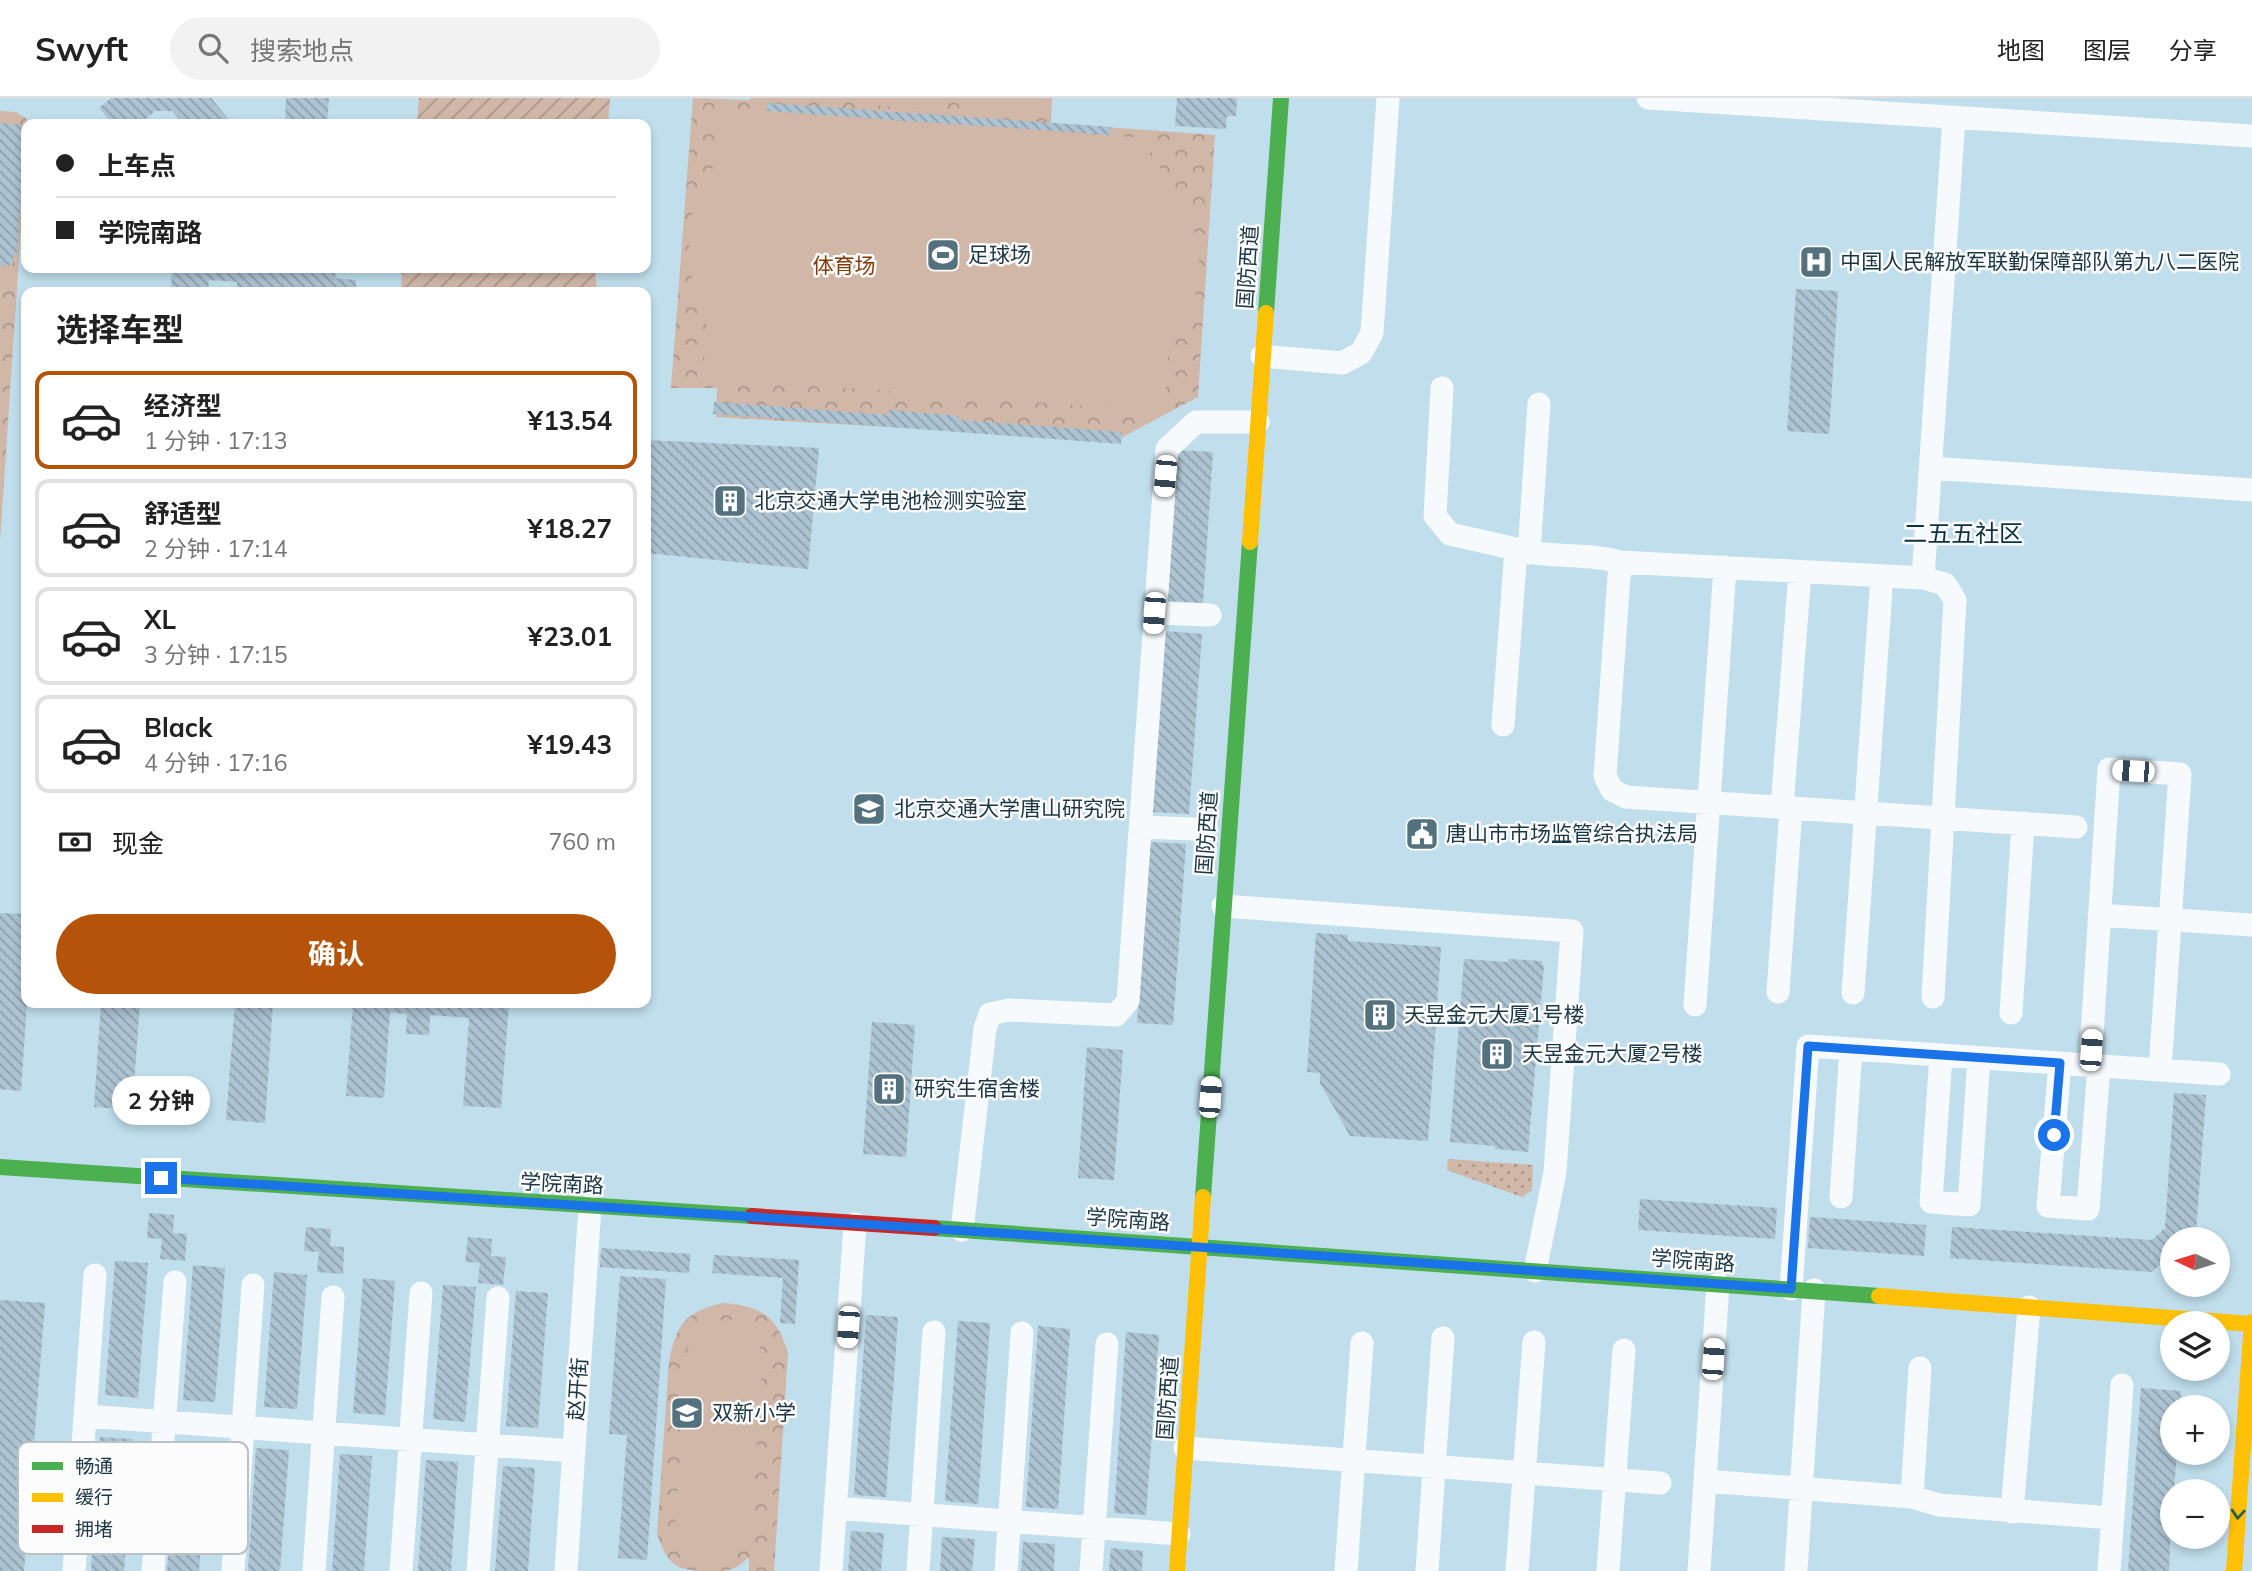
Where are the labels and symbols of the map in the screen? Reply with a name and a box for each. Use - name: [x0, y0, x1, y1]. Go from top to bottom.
- street label: 国防西道: [1231, 224, 1263, 310]
- sports icon: 足球场: [924, 236, 962, 274]
- place label: 足球场: [968, 241, 1031, 267]
- hospital icon: 中国人民解放军联勤保障部队第九八二医院: [1797, 243, 1835, 281]
- place label: 中国人民解放军联勤保障部队第九八二医院: [1840, 248, 2239, 274]
- park label: 体育场: [813, 252, 876, 278]
- car: [1153, 454, 1178, 498]
- building icon: 北京交通大学电池检测实验室: [711, 482, 749, 520]
- place label: 北京交通大学电池检测实验室: [754, 487, 1027, 513]
- district label: 二五五社区: [1903, 518, 2023, 548]
- car: [1143, 591, 1166, 635]
- car: [2112, 759, 2155, 783]
- school or university icon: 北京交通大学唐山研究院: [850, 790, 888, 828]
- street label: 国防西道: [1190, 790, 1222, 876]
- place label: 北京交通大学唐山研究院: [894, 795, 1125, 821]
- public building icon: 唐山市市场监管综合执法局: [1403, 815, 1441, 853]
- place label: 唐山市市场监管综合执法局: [1446, 820, 1698, 846]
- building icon: 天昱金元大厦1号楼: [1361, 996, 1399, 1034]
- place label: 天昱金元大厦1号楼: [1404, 1001, 1585, 1027]
- car: [2080, 1028, 2103, 1072]
- building icon: 天昱金元大厦2号楼: [1478, 1035, 1516, 1073]
- place label: 天昱金元大厦2号楼: [1522, 1040, 1703, 1066]
- building icon: 研究生宿舍楼: [870, 1070, 908, 1108]
- place label: 研究生宿舍楼: [914, 1075, 1040, 1101]
- car: [1199, 1075, 1222, 1119]
- callout: 2 分钟: [112, 1076, 210, 1126]
- route start: [2038, 1119, 2070, 1151]
- route end: [145, 1162, 177, 1194]
- street label: 学院南路: [519, 1168, 605, 1198]
- street label: 学院南路: [1085, 1203, 1171, 1235]
- north arrow: [2160, 1227, 2230, 1297]
- street label: 学院南路: [1650, 1244, 1736, 1276]
- car: [837, 1305, 860, 1349]
- car: [1702, 1337, 1725, 1381]
- street label: 国防西道: [1151, 1355, 1183, 1441]
- street label: 赵开街: [562, 1357, 592, 1421]
- school or university icon: 双新小学: [668, 1394, 706, 1432]
- place label: 双新小学: [712, 1399, 796, 1425]
- legend: [18, 1442, 248, 1554]
- text: 畅通: [75, 1454, 113, 1478]
- text: 缓行: [75, 1485, 113, 1509]
- one-way arrow: [2231, 1509, 2246, 1520]
- text: 拥堵: [75, 1517, 113, 1541]

